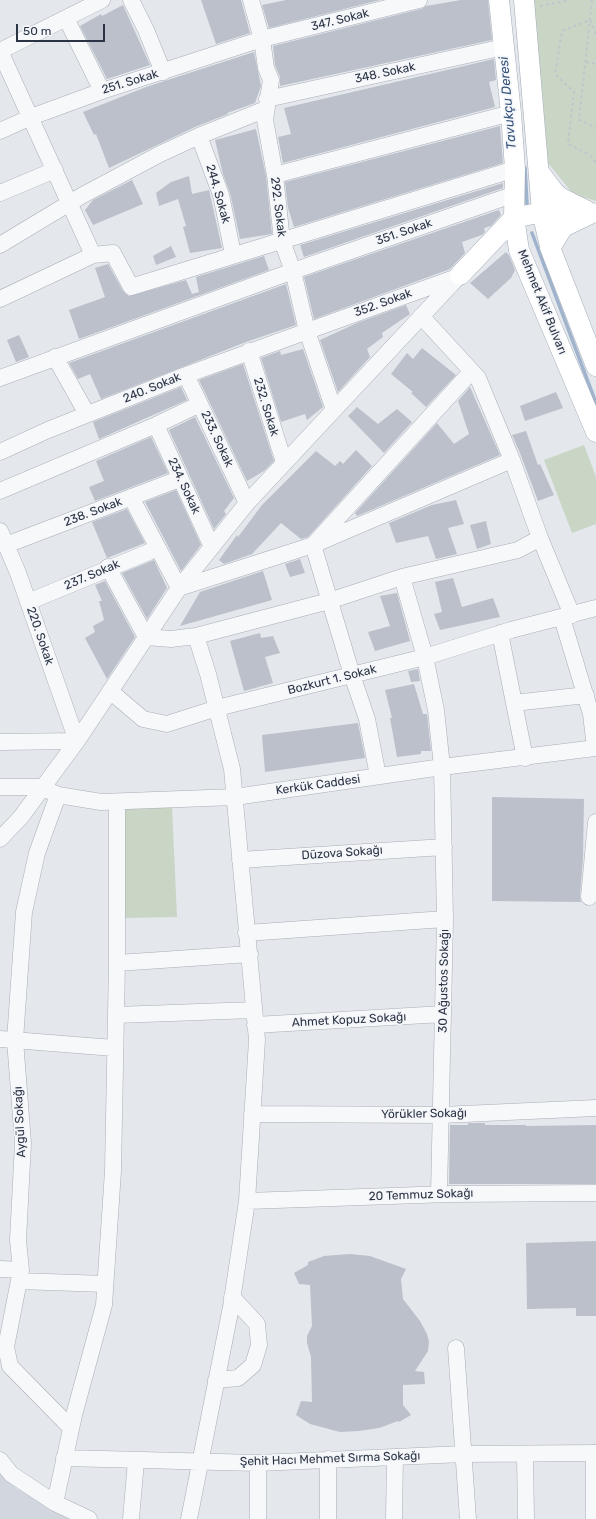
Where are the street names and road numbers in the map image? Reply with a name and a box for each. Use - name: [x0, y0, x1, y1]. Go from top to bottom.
- street label: 347. Sokak: [310, 6, 370, 34]
- street label: 348. Sokak: [353, 60, 417, 86]
- street label: 251. Sokak: [100, 67, 160, 97]
- street label: 244. Sokak: [203, 163, 233, 225]
- street label: 292. Sokak: [267, 176, 289, 238]
- street label: 351. Sokak: [374, 216, 434, 248]
- street label: Mehmet Akif Bulvarı: [514, 247, 570, 357]
- street label: 352. Sokak: [352, 286, 414, 320]
- street label: 240. Sokak: [121, 370, 183, 406]
- street label: 232. Sokak: [250, 376, 282, 438]
- street label: 233. Sokak: [198, 408, 236, 470]
- street label: 234. Sokak: [165, 455, 203, 517]
- street label: 238. Sokak: [62, 494, 124, 530]
- street label: 237. Sokak: [62, 557, 122, 593]
- street label: 220. Sokak: [23, 605, 57, 667]
- street label: Bozkurt 1. Sokak: [286, 662, 378, 698]
- street label: Kerkük Caddesi: [275, 772, 361, 798]
- street label: Düzova Sokağı: [301, 843, 383, 863]
- street label: 30 Ağustos Sokağı: [436, 929, 452, 1033]
- street label: Ahmet Kopuz Sokağı: [291, 1010, 407, 1030]
- street label: Aygül Sokağı: [11, 1086, 29, 1158]
- street label: Yörükler Sokağı: [381, 1106, 467, 1122]
- street label: 20 Temmuz Sokağı: [368, 1186, 474, 1204]
- street label: Şehit Hacı Mehmet Sırma Sokağı: [240, 1449, 420, 1469]

